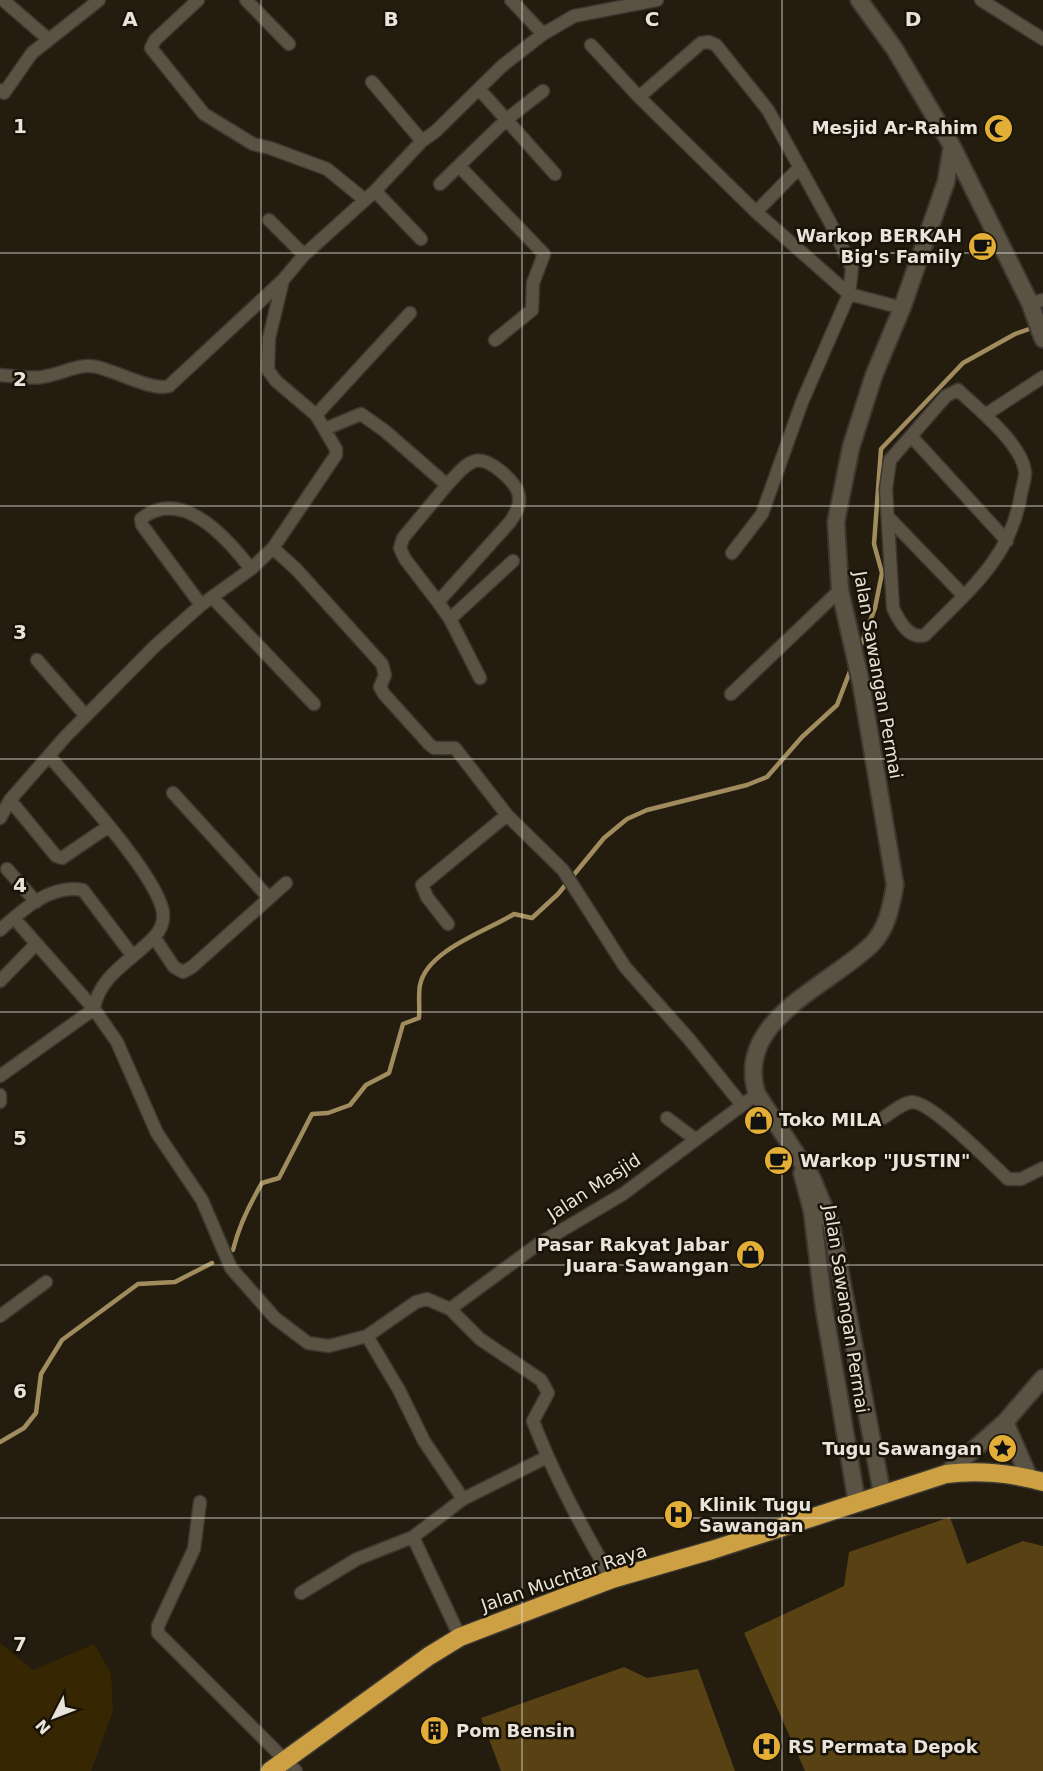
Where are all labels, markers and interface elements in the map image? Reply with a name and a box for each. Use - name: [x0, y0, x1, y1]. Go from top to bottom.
- text: A: [122, 7, 138, 31]
- text: B: [383, 7, 399, 31]
- text: C: [645, 7, 659, 31]
- text: D: [905, 7, 921, 31]
- mosque icon: Mesjid Ar-Rahim: [983, 112, 1015, 144]
- text: 1: [13, 114, 27, 138]
- place label: Mesjid Ar-Rahim: [812, 117, 978, 138]
- place label: Warkop BERKAH Big's Family: [796, 225, 962, 267]
- cafe icon: Warkop BERKAH Big's Family: [967, 230, 999, 262]
- text: 2: [13, 367, 27, 391]
- street label: Jalan Sawangan Permai: [850, 568, 907, 780]
- text: 3: [13, 620, 27, 644]
- text: 4: [13, 873, 27, 897]
- shop icon: Toko MILA: [742, 1104, 774, 1136]
- place label: Toko MILA: [779, 1109, 881, 1130]
- text: 5: [13, 1126, 27, 1150]
- cafe icon: Warkop "JUSTIN": [763, 1145, 795, 1177]
- street label: Jalan Masjid: [542, 1149, 644, 1225]
- place label: Warkop "JUSTIN": [800, 1150, 970, 1171]
- street label: Jalan Sawangan Permai: [819, 1202, 873, 1415]
- place label: Pasar Rakyat Jabar Juara Sawangan: [537, 1234, 729, 1276]
- shop icon: Pasar Rakyat Jabar Juara Sawangan: [734, 1239, 766, 1271]
- text: 6: [13, 1379, 27, 1403]
- place icon: Tugu Sawangan: [987, 1433, 1019, 1465]
- place label: Tugu Sawangan: [822, 1438, 982, 1459]
- place label: Klinik Tugu Sawangan: [699, 1494, 811, 1536]
- hospital icon: Klinik Tugu Sawangan: [662, 1499, 694, 1531]
- street label: Jalan Muchtar Raya: [477, 1539, 649, 1616]
- text: 7: [13, 1632, 27, 1656]
- north arrow: [24, 1687, 84, 1747]
- text: N: [32, 1715, 55, 1738]
- building icon: Pom Bensin: [419, 1715, 451, 1747]
- place label: Pom Bensin: [456, 1720, 575, 1741]
- hospital icon: RS Permata Depok: [751, 1731, 783, 1763]
- place label: RS Permata Depok: [788, 1736, 979, 1757]

